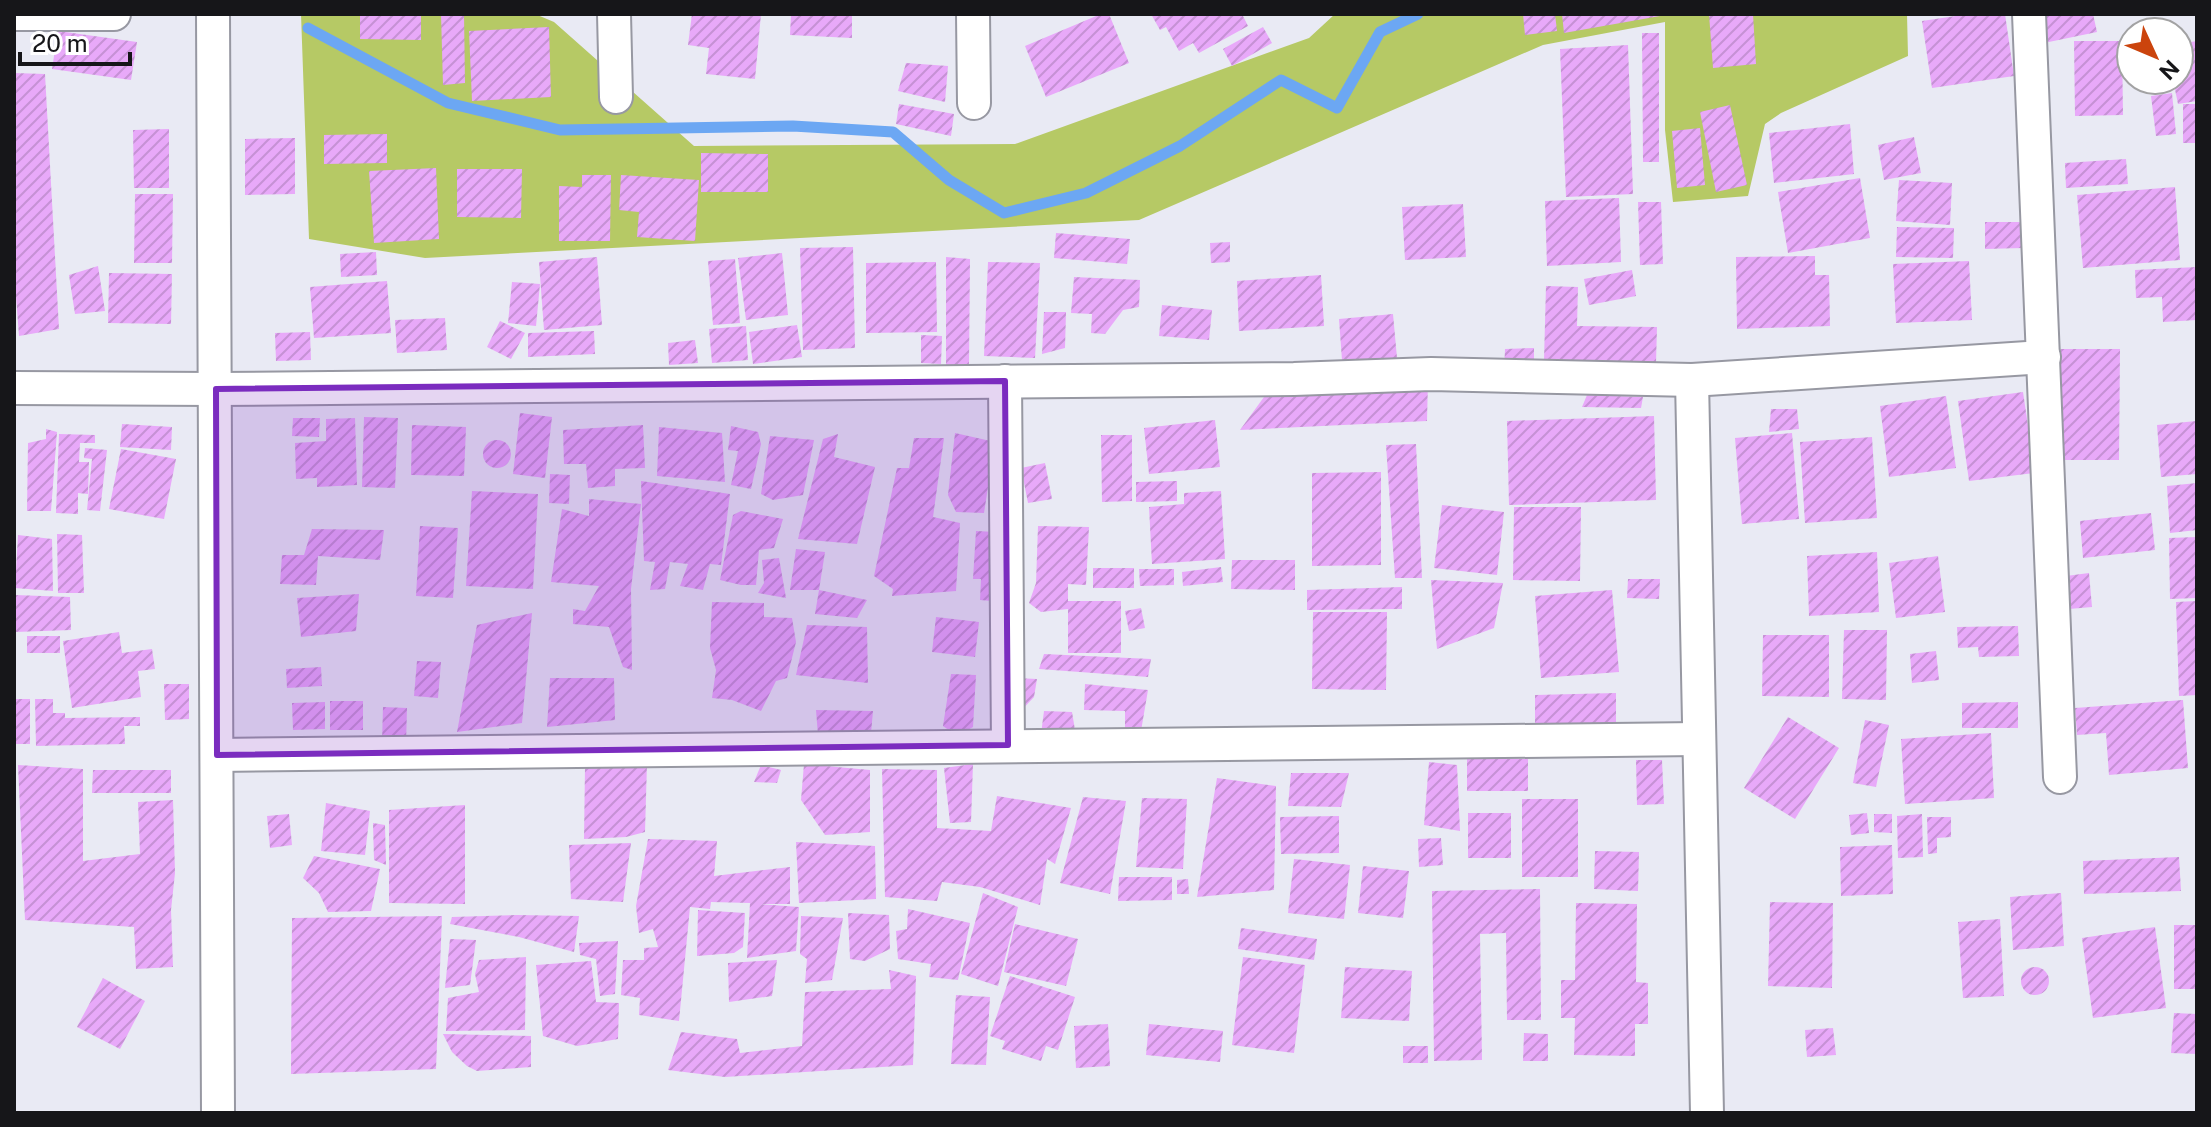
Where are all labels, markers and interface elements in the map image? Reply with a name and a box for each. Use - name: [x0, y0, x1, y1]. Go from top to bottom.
- scale bar: [20, 16, 130, 66]
- north arrow: [2115, 16, 2195, 96]
- text: 20 m: [32, 29, 88, 57]
- text: N: [2154, 55, 2185, 85]

